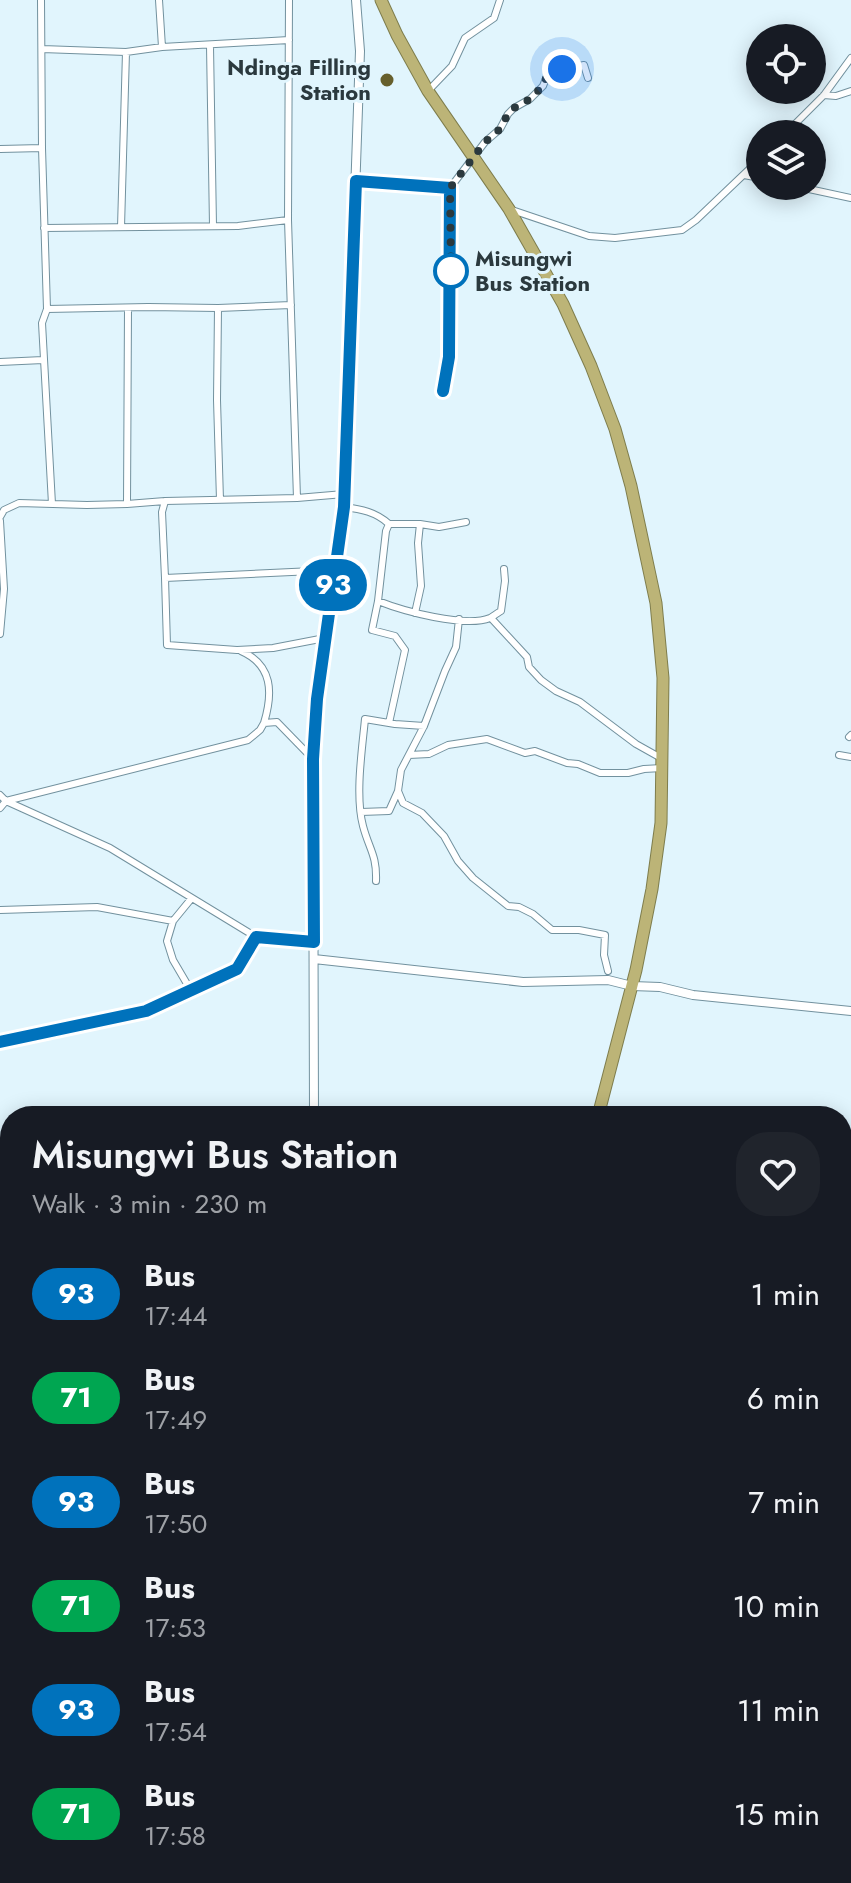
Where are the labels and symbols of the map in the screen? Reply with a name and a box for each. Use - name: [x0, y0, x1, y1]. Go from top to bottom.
- your location: [542, 49, 582, 89]
- place label: Ndinga Filling Station: [227, 51, 371, 108]
- marker: Ndinga Filling Station: [378, 71, 396, 89]
- place label: Misungwi Bus Station: [475, 242, 590, 299]
- marker: Misungwi Bus Station: [434, 254, 468, 288]
- line badge: 93: [297, 559, 369, 611]

